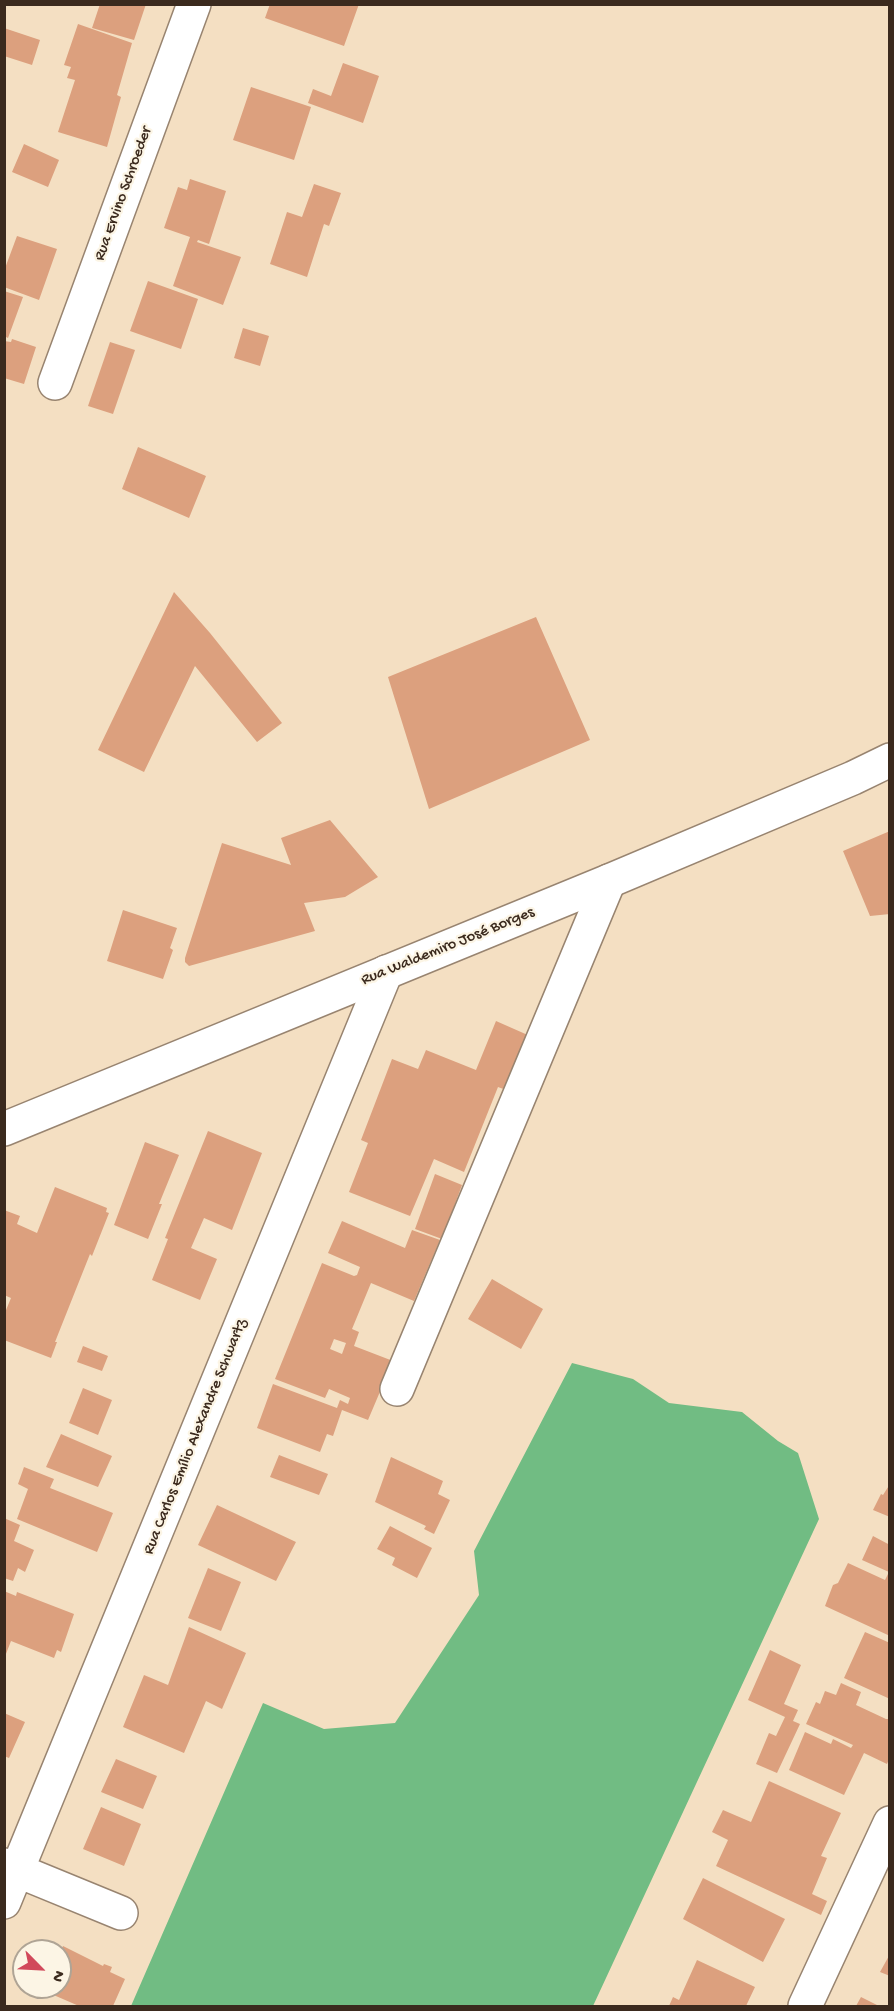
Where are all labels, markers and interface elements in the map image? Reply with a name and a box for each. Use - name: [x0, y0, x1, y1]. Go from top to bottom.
- street label: Rua Ervino Schroeder: [91, 124, 157, 264]
- street label: Rua Waldemiro José Borges: [359, 903, 537, 991]
- street label: Rua Carlos Emílio Alexandre Schwartz: [140, 1316, 252, 1558]
- north arrow: [12, 1939, 72, 1999]
- text: N: [46, 1967, 68, 1984]

